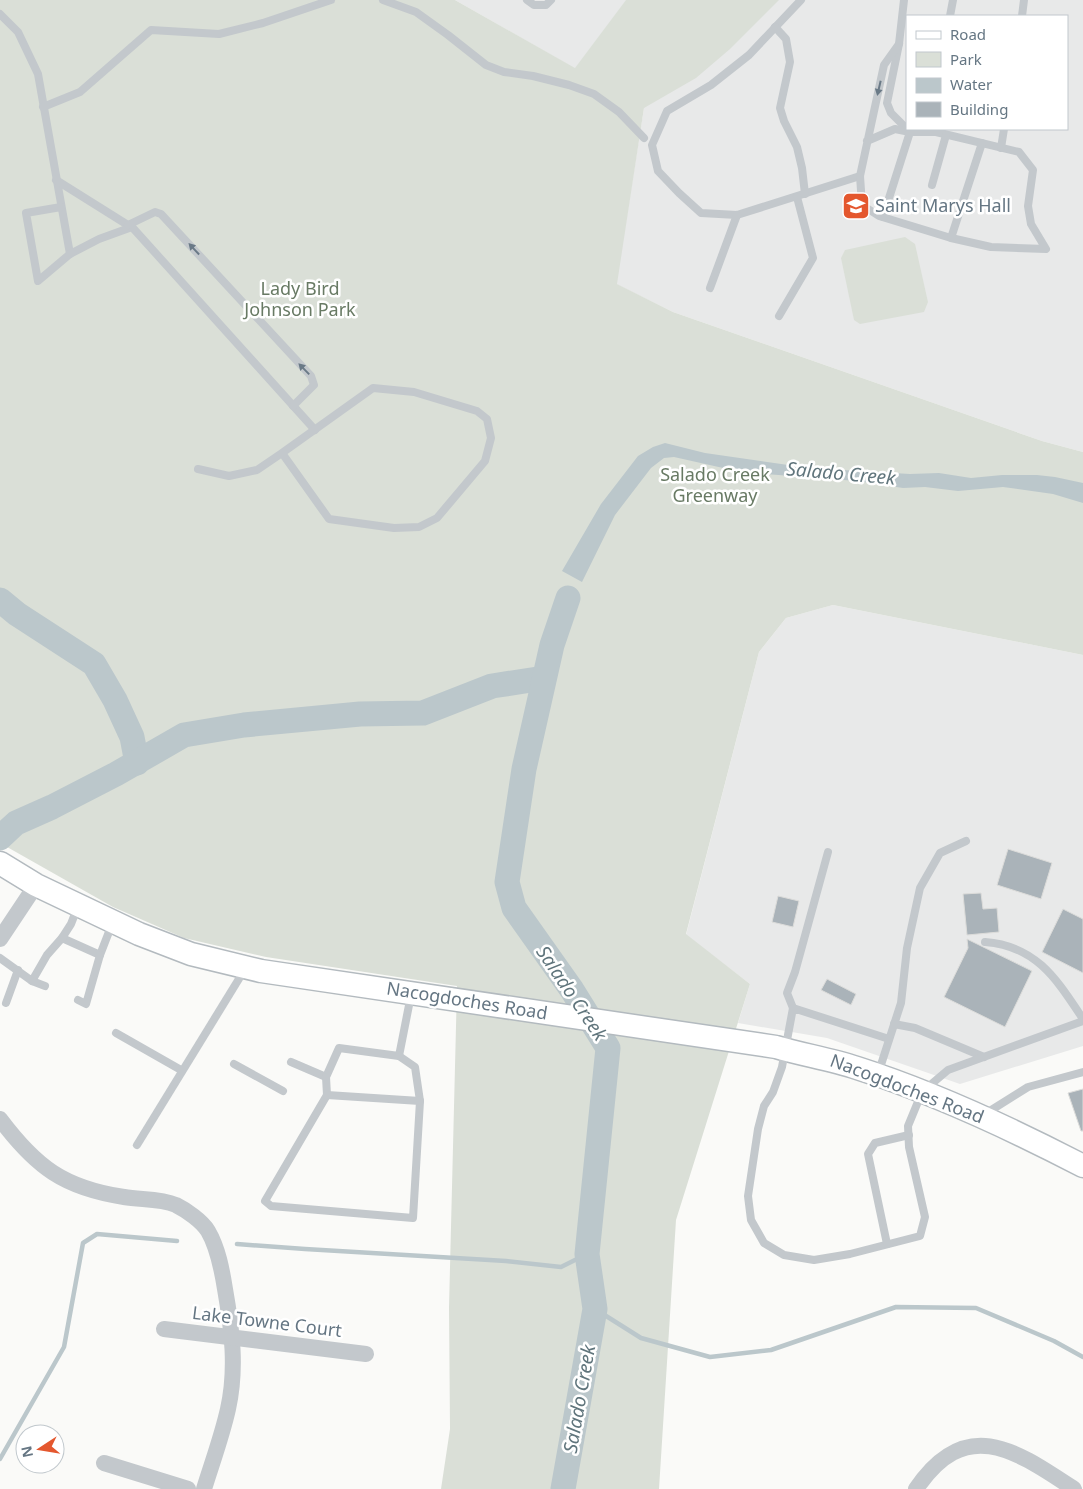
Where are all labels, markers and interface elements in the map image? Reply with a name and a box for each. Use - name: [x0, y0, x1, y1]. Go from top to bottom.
- legend: [906, 15, 1068, 130]
- text: Road: [950, 24, 986, 44]
- text: Park: [950, 49, 982, 69]
- text: Water: [950, 74, 992, 94]
- one-way arrow: [875, 80, 883, 96]
- text: Building: [950, 99, 1008, 119]
- school or university icon: Saint Marys Hall: [841, 191, 871, 221]
- place label: Saint Marys Hall: [875, 193, 1011, 217]
- one-way arrow: [188, 244, 200, 256]
- park label: Lady Bird Johnson Park: [242, 276, 356, 321]
- one-way arrow: [298, 363, 310, 375]
- water label: Salado Creek: [785, 455, 897, 491]
- park label: Salado Creek Greenway: [660, 462, 770, 507]
- water label: Salado Creek: [531, 940, 614, 1046]
- street label: Nacogdoches Road: [385, 975, 549, 1025]
- street label: Nacogdoches Road: [827, 1048, 988, 1128]
- street label: Lake Towne Court: [191, 1300, 344, 1342]
- water label: Salado Creek: [557, 1342, 601, 1455]
- north arrow: [15, 1424, 65, 1474]
- text: N: [16, 1444, 37, 1459]

